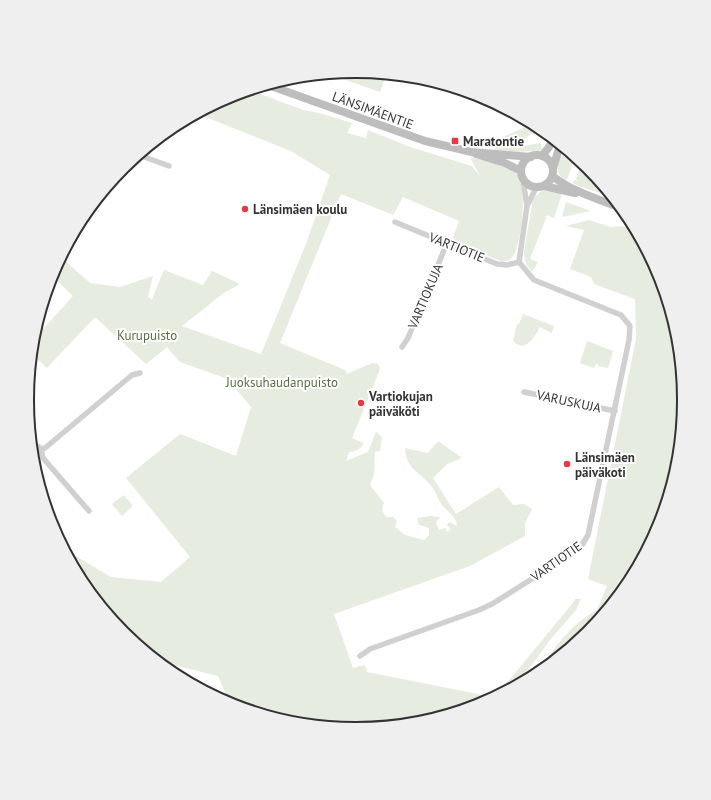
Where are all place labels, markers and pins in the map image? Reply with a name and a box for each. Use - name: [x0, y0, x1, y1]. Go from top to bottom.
- place label: Maratontie: [463, 133, 524, 150]
- marker: Maratontie: [450, 136, 460, 146]
- place label: Länsimäen koulu: [253, 201, 347, 218]
- marker: Länsimäen koulu: [240, 204, 250, 214]
- place label: Vartiokujan päiväköti: [368, 388, 433, 420]
- marker: Vartiokujan päiväköti: [356, 398, 366, 408]
- place label: Länsimäen päiväkoti: [575, 449, 635, 481]
- marker: Länsimäen päiväkoti: [562, 459, 572, 469]

